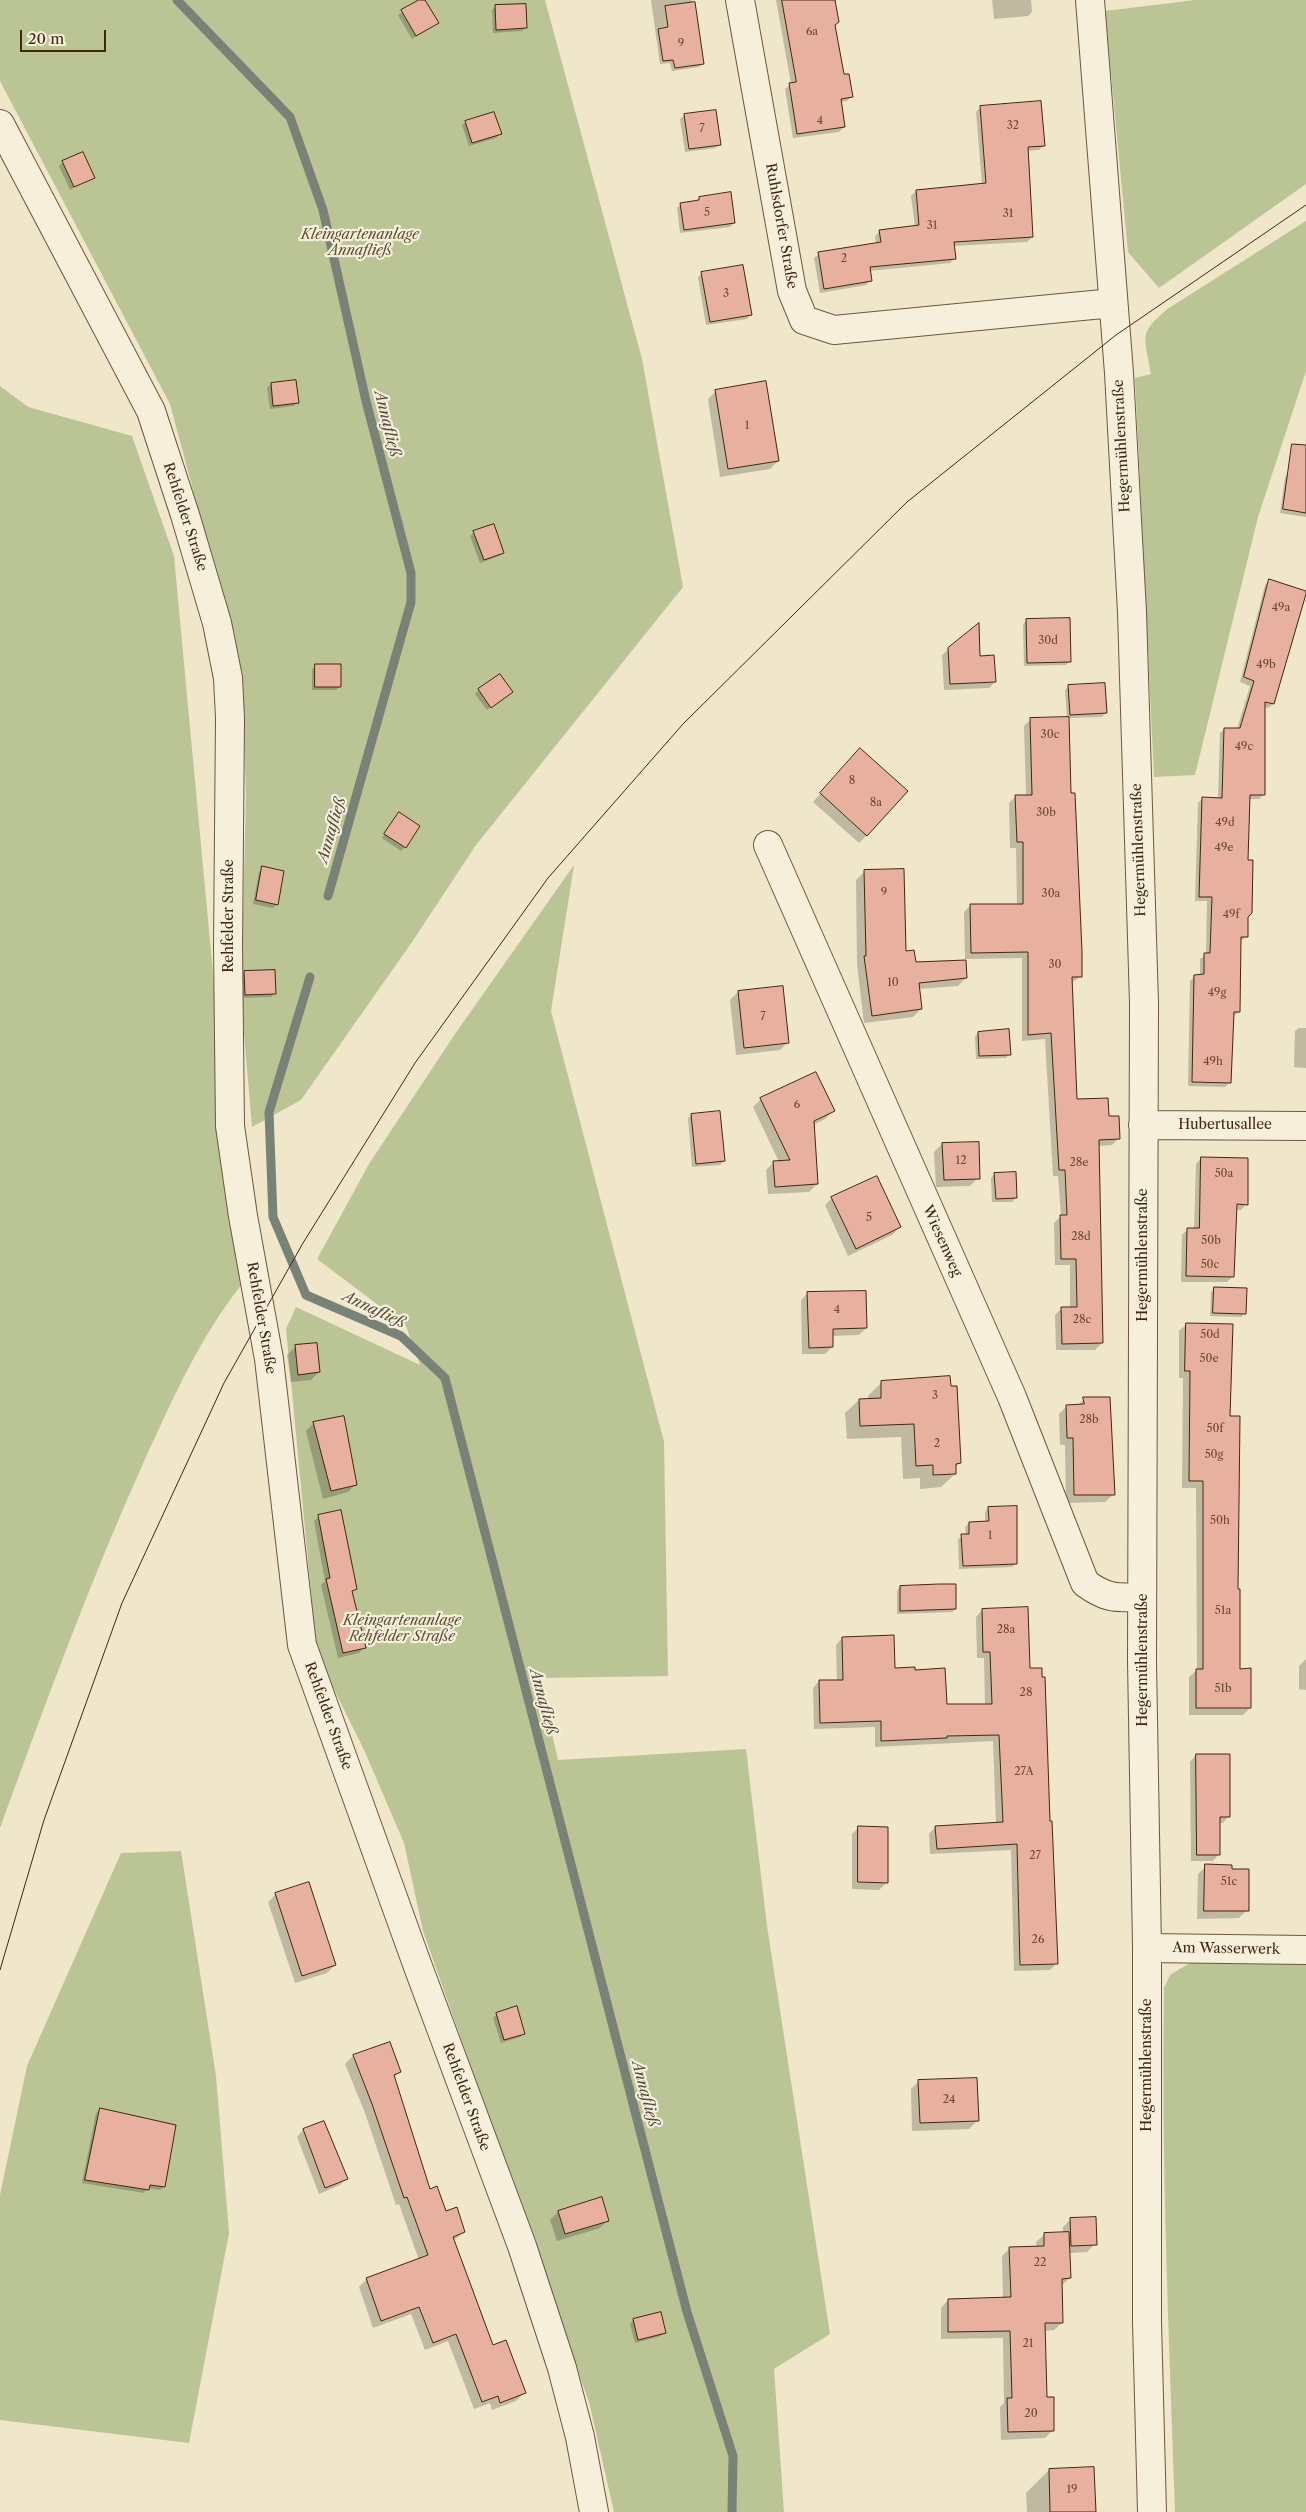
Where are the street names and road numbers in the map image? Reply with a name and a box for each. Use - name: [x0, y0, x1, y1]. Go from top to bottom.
- street label: Ruhlsdorfer Straße: [762, 162, 800, 290]
- street label: Hegermühlenstraße: [1110, 379, 1134, 513]
- street label: Rehfelder Straße: [159, 460, 211, 574]
- street label: Hegermühlenstraße: [1128, 783, 1150, 917]
- street label: Rehfelder Straße: [221, 859, 237, 973]
- street label: Hubertusallee: [1178, 1117, 1272, 1133]
- street label: Hegermühlenstraße: [1135, 1188, 1151, 1322]
- street label: Wiesenweg: [919, 1203, 965, 1279]
- street label: Rehfelder Straße: [243, 1261, 279, 1375]
- street label: Hegermühlenstraße: [1135, 1593, 1151, 1727]
- street label: Rehfelder Straße: [301, 1660, 355, 1772]
- street label: Am Wasserwerk: [1172, 1940, 1280, 1958]
- street label: Hegermühlenstraße: [1139, 1998, 1155, 2132]
- street label: Rehfelder Straße: [439, 2041, 493, 2153]

